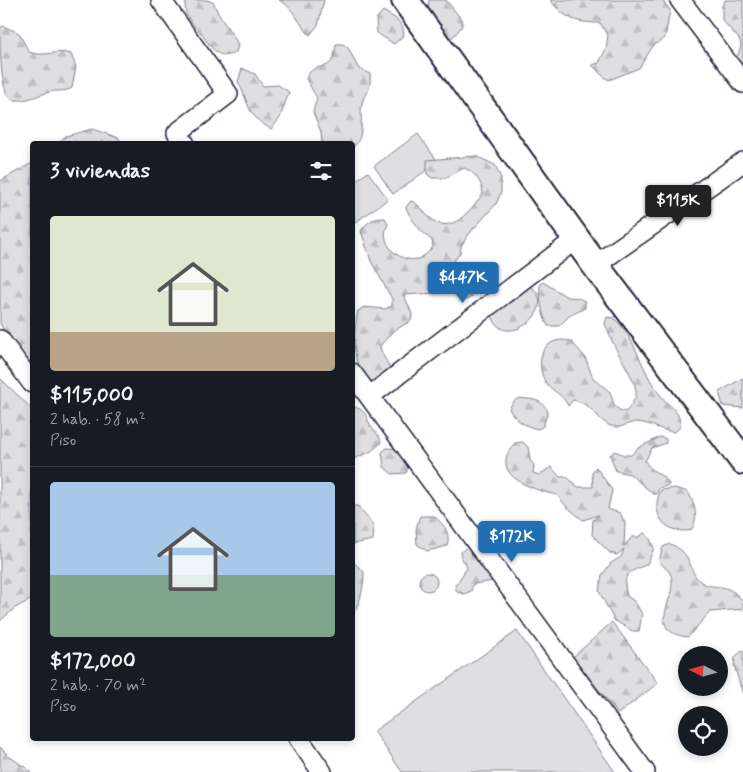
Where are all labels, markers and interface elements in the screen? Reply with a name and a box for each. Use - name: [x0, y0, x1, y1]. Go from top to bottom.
- text: 3 viviendas: [50, 157, 150, 185]
- icon: filters: [307, 157, 335, 185]
- pin: $115K: [643, 184, 713, 227]
- text: $115K: [656, 190, 700, 211]
- icon: home: [148, 249, 238, 339]
- pin: $447K: [428, 262, 498, 304]
- text: $447K: [439, 267, 487, 288]
- text: $115,000: [50, 381, 133, 409]
- text: 2 hab. · 58 m²: [50, 409, 146, 430]
- text: Piso: [50, 430, 76, 451]
- icon: home: [148, 514, 238, 604]
- pin: $172K: [477, 520, 547, 563]
- text: $172K: [489, 526, 535, 547]
- north arrow: [678, 646, 728, 696]
- map controls: [678, 646, 728, 756]
- text: $172,000: [50, 647, 136, 675]
- text: 2 hab. · 70 m²: [50, 675, 146, 696]
- text: Piso: [50, 696, 76, 717]
- button: locate: [678, 706, 728, 756]

